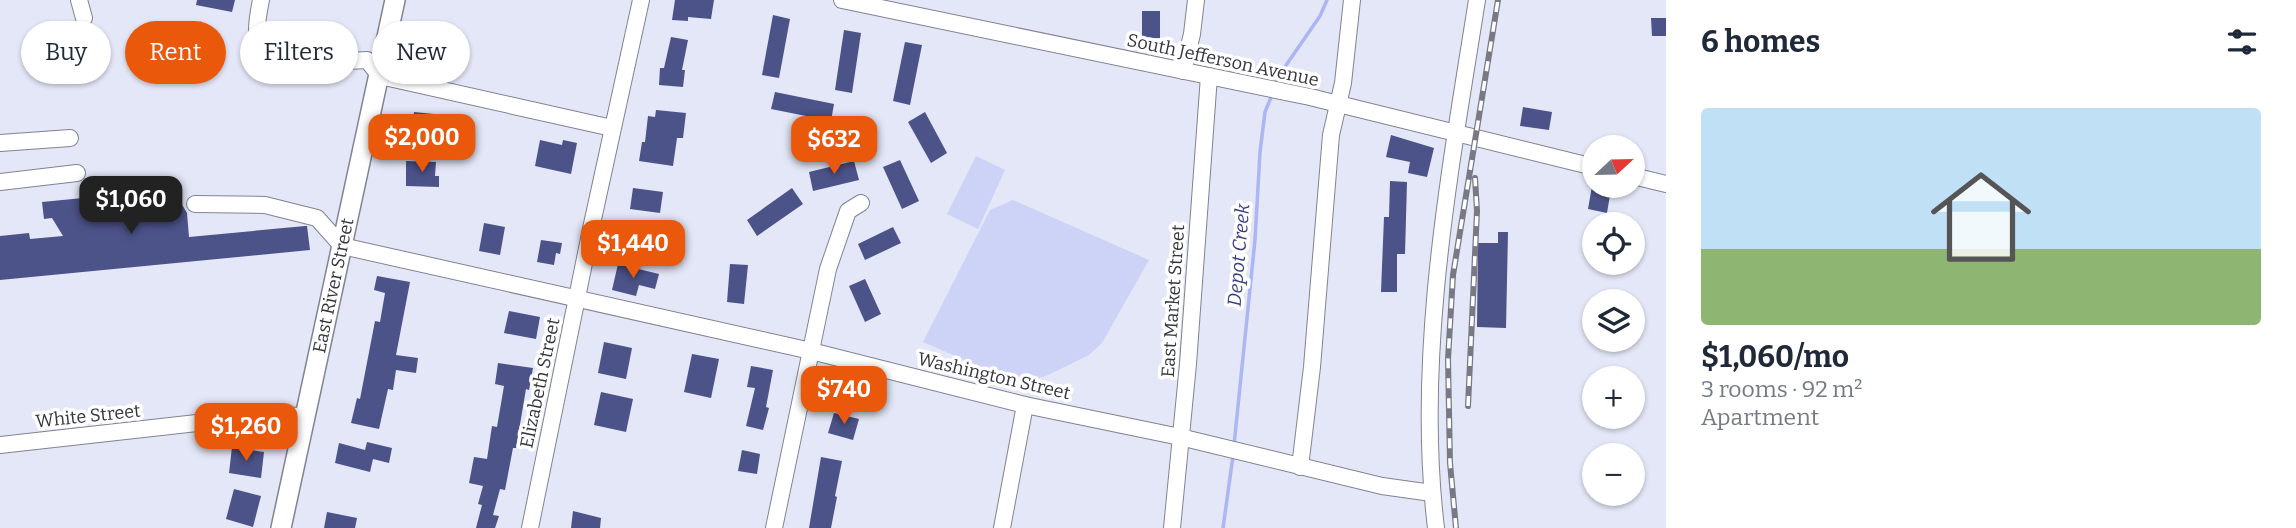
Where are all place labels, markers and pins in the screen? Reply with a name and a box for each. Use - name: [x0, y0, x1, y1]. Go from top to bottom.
- pin: $2,000: [365, 114, 479, 174]
- pin: $632: [793, 116, 875, 176]
- pin: $1,060: [74, 176, 188, 236]
- pin: $1,440: [576, 220, 690, 280]
- pin: $740: [803, 366, 885, 426]
- pin: $1,260: [189, 404, 303, 463]

